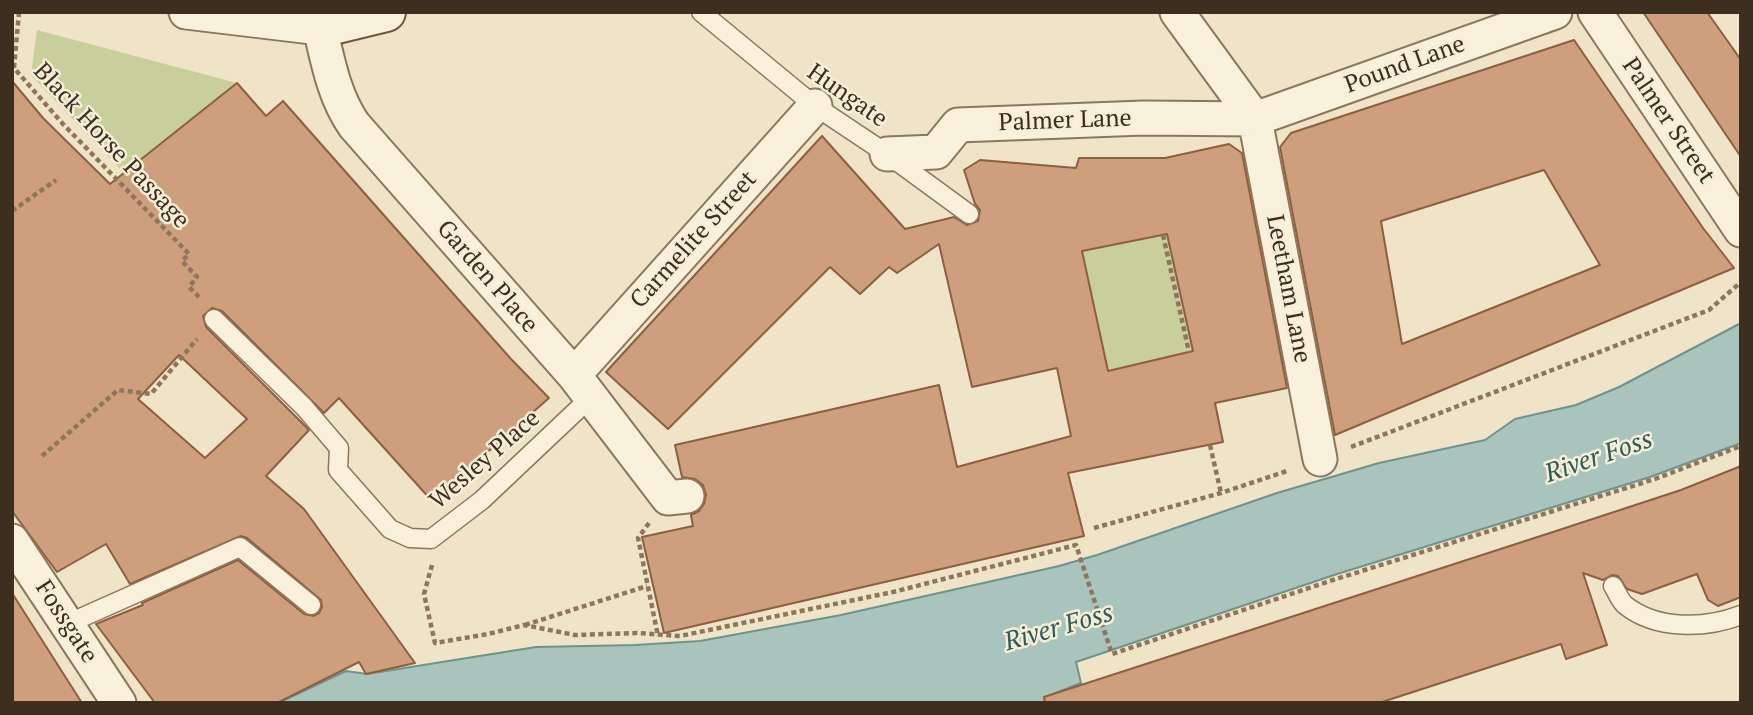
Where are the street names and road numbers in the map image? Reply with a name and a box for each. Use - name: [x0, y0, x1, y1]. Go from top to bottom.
- street label: Pound Lane: [1341, 30, 1469, 100]
- street label: Palmer Street: [1615, 53, 1721, 189]
- street label: Black Horse Passage: [27, 57, 195, 235]
- street label: Hungate: [801, 58, 893, 134]
- street label: Palmer Lane: [998, 104, 1132, 138]
- street label: Carmelite Street: [625, 165, 763, 315]
- street label: Leetham Lane: [1259, 212, 1317, 366]
- street label: Garden Place: [430, 215, 544, 339]
- street label: Wesley Place: [424, 404, 546, 516]
- street label: Fossgate: [29, 575, 103, 669]

